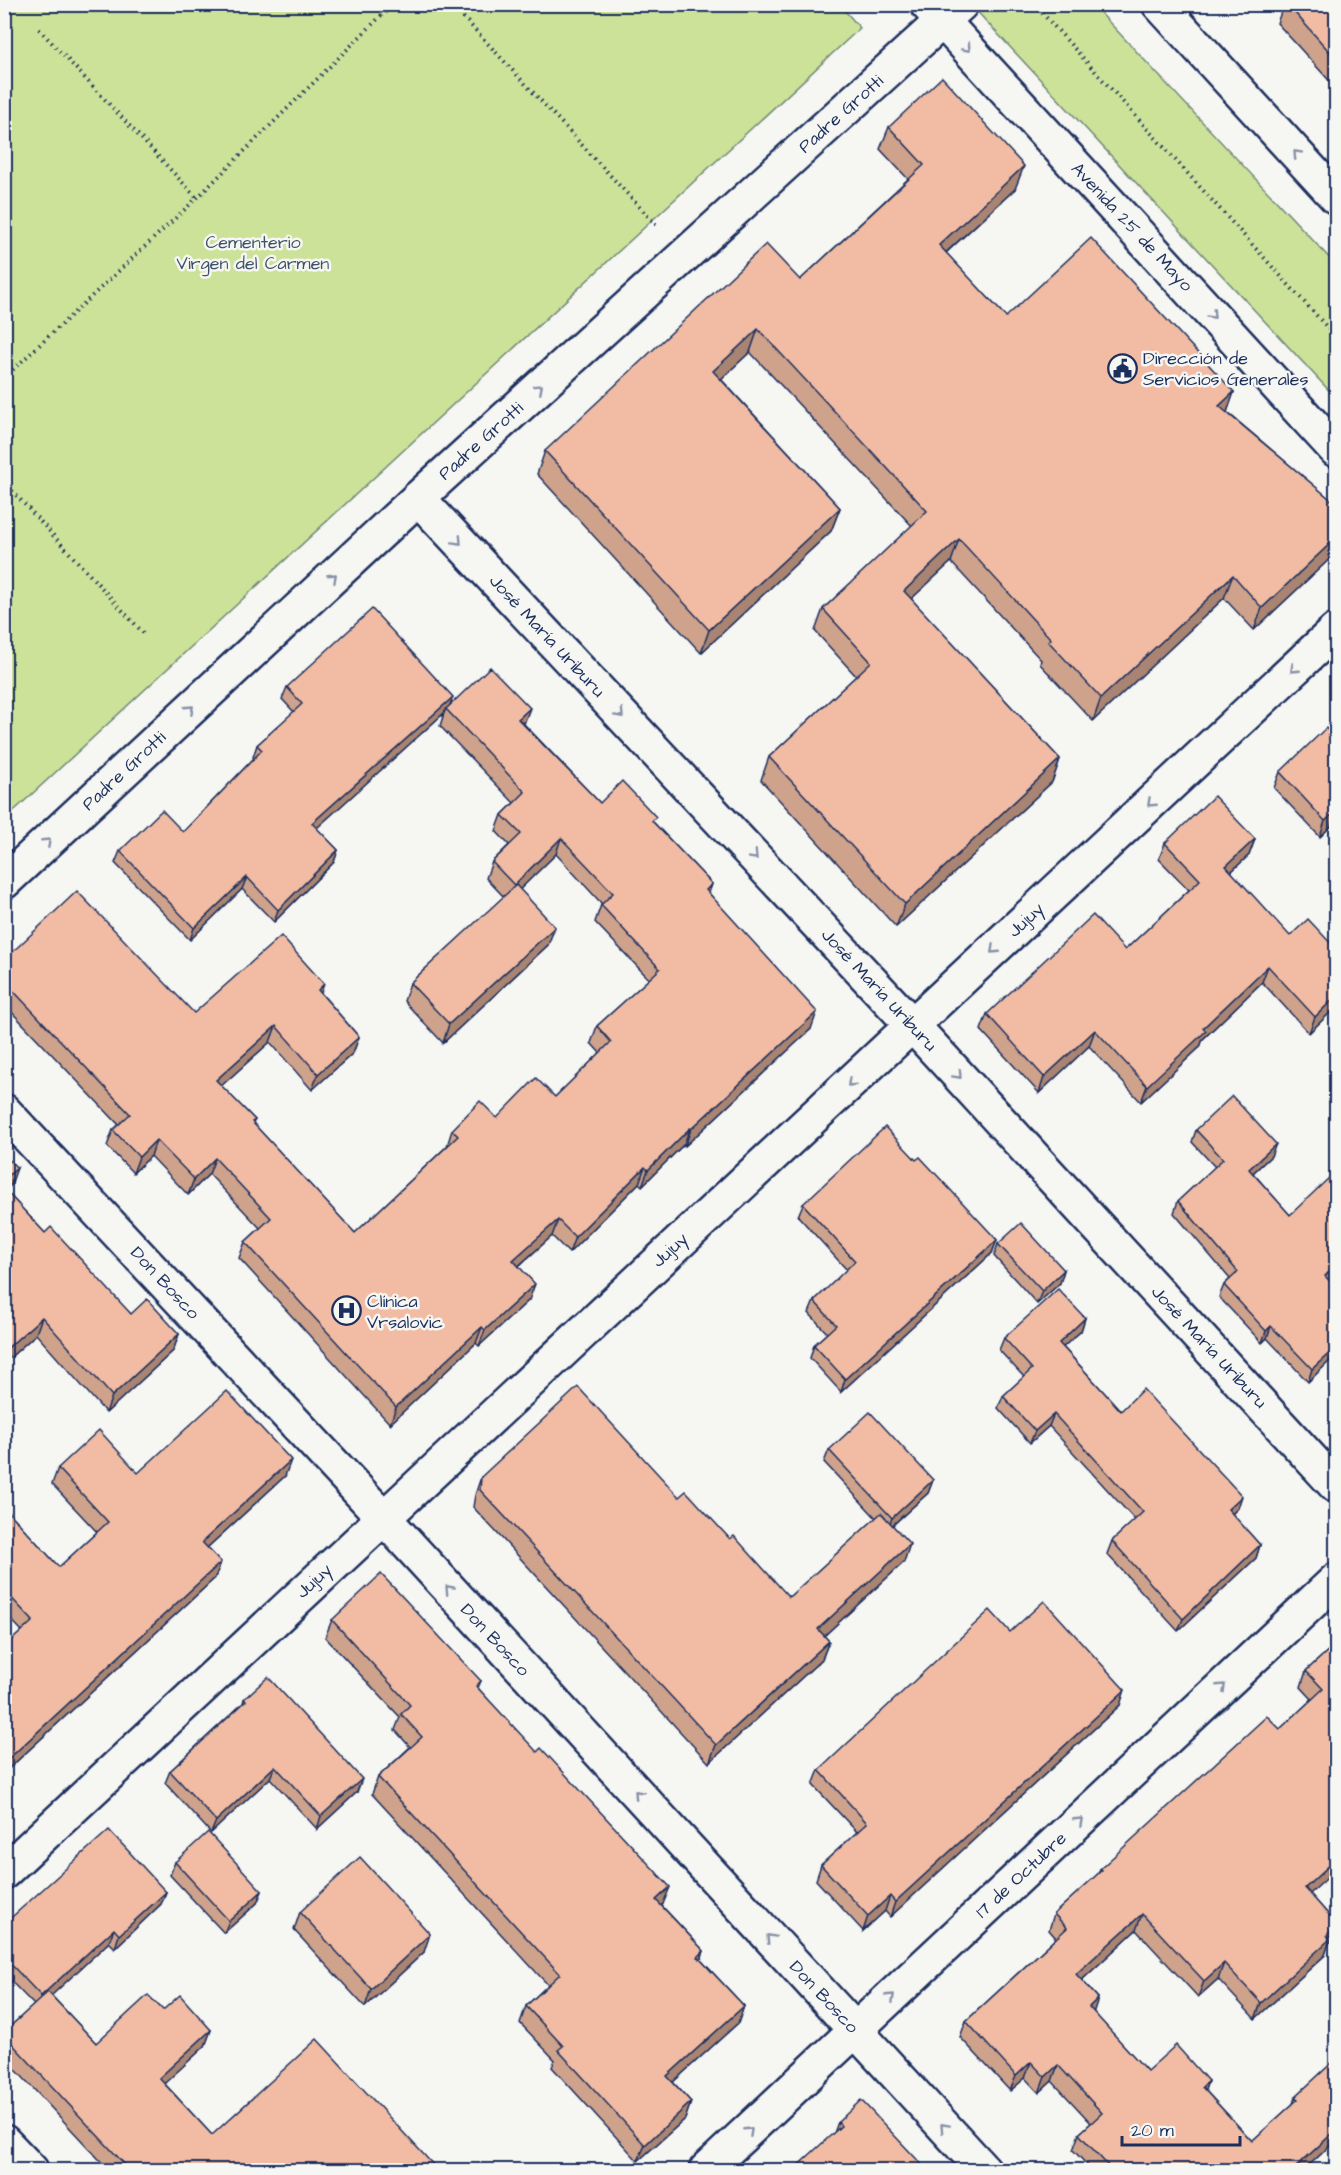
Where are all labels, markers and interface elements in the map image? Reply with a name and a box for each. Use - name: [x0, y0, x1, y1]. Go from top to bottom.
- one-way arrow: [960, 41, 971, 51]
- street label: Padre Grotti: [793, 69, 889, 159]
- one-way arrow: [1293, 150, 1304, 161]
- street label: Avenida 25 de Mayo: [1065, 157, 1199, 298]
- park label: Cementerio Virgen del Carmen: [177, 230, 329, 277]
- one-way arrow: [1205, 308, 1216, 319]
- place label: Dirección de Servicios Generales: [1143, 346, 1308, 392]
- public building icon: Dirección de Servicios Generales: [1106, 352, 1138, 384]
- one-way arrow: [532, 384, 543, 395]
- street label: Padre Grotti: [433, 396, 529, 486]
- one-way arrow: [451, 534, 462, 545]
- street label: José María Uriburu: [483, 569, 611, 703]
- one-way arrow: [327, 573, 337, 584]
- one-way arrow: [1290, 662, 1301, 673]
- one-way arrow: [183, 706, 194, 717]
- one-way arrow: [613, 707, 624, 717]
- street label: Padre Grotti: [77, 725, 172, 816]
- one-way arrow: [1148, 796, 1158, 807]
- one-way arrow: [41, 838, 51, 849]
- one-way arrow: [746, 849, 757, 860]
- street label: Jujuy: [1003, 897, 1050, 944]
- street label: José María Uriburu: [815, 923, 943, 1057]
- one-way arrow: [990, 943, 1000, 954]
- one-way arrow: [951, 1069, 962, 1079]
- one-way arrow: [847, 1076, 858, 1087]
- street label: Jujuy: [647, 1227, 694, 1274]
- street label: Don Bosco: [125, 1241, 205, 1325]
- street label: José María Uriburu: [1145, 1280, 1273, 1414]
- place label: Clínica Vrsalovic: [367, 1289, 443, 1335]
- hospital icon: Clínica Vrsalovic: [330, 1295, 362, 1327]
- street label: Jujuy: [291, 1558, 338, 1605]
- one-way arrow: [445, 1585, 456, 1596]
- street label: Don Bosco: [455, 1598, 535, 1682]
- one-way arrow: [1214, 1684, 1225, 1695]
- one-way arrow: [634, 1790, 645, 1801]
- one-way arrow: [1073, 1817, 1083, 1828]
- street label: 17 de Octubre: [970, 1826, 1072, 1924]
- one-way arrow: [766, 1934, 777, 1945]
- street label: Don Bosco: [784, 1955, 864, 2039]
- one-way arrow: [885, 1993, 895, 2004]
- scale bar: [1122, 2109, 1240, 2147]
- text: 20 m: [1131, 2118, 1174, 2143]
- one-way arrow: [940, 2124, 951, 2134]
- one-way arrow: [742, 2127, 753, 2138]

